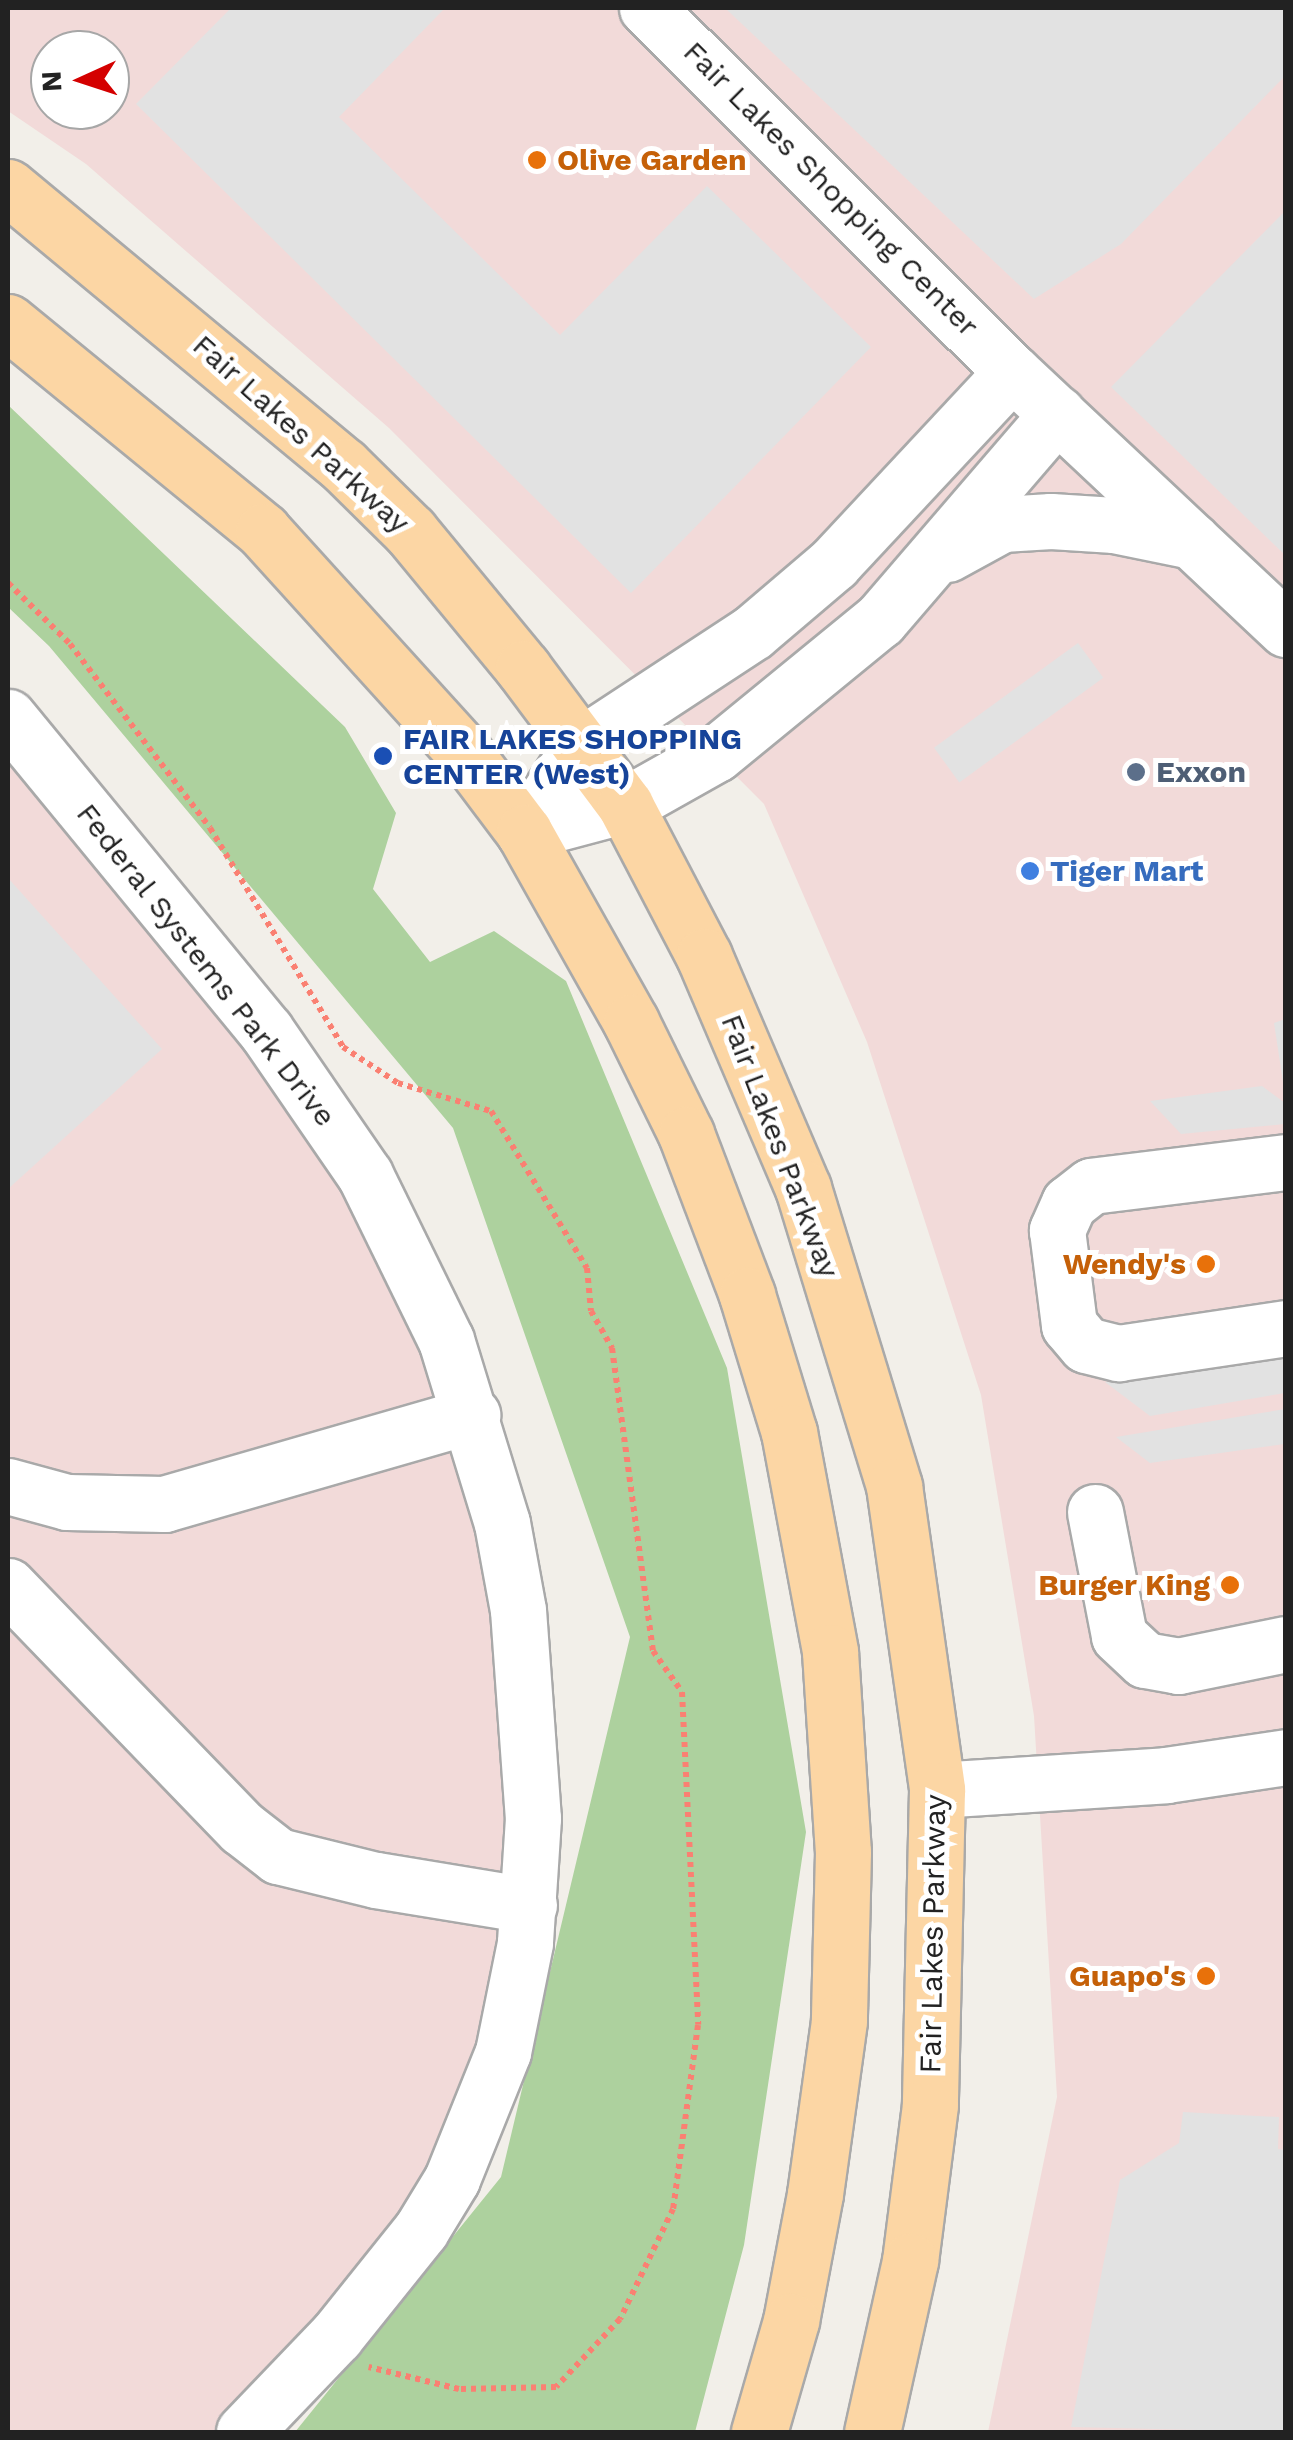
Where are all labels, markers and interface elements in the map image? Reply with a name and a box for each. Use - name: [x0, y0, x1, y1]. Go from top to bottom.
- north arrow: [30, 30, 130, 130]
- street label: Fair Lakes Shopping Center: [676, 34, 986, 344]
- text: N: [35, 70, 69, 93]
- place label: Olive Garden: [557, 142, 747, 178]
- marker: Olive Garden: [526, 149, 548, 171]
- street label: Fair Lakes Parkway: [185, 327, 417, 541]
- place label: FAIR LAKES SHOPPING CENTER (West): [403, 721, 742, 792]
- marker: FAIR LAKES SHOPPING CENTER (West): [372, 745, 394, 767]
- place label: Exxon: [1156, 754, 1246, 790]
- marker: Exxon: [1125, 761, 1147, 783]
- street label: Federal Systems Park Drive: [68, 796, 344, 1134]
- place label: Tiger Mart: [1050, 853, 1204, 889]
- marker: Tiger Mart: [1019, 860, 1041, 882]
- street label: Fair Lakes Parkway: [713, 1009, 847, 1283]
- place label: Wendy's: [1063, 1246, 1186, 1282]
- marker: Wendy's: [1195, 1253, 1217, 1275]
- place label: Burger King: [1038, 1567, 1210, 1603]
- marker: Burger King: [1219, 1574, 1241, 1596]
- street label: Fair Lakes Parkway: [913, 1794, 953, 2074]
- place label: Guapo's: [1069, 1958, 1186, 1994]
- marker: Guapo's: [1195, 1965, 1217, 1987]

